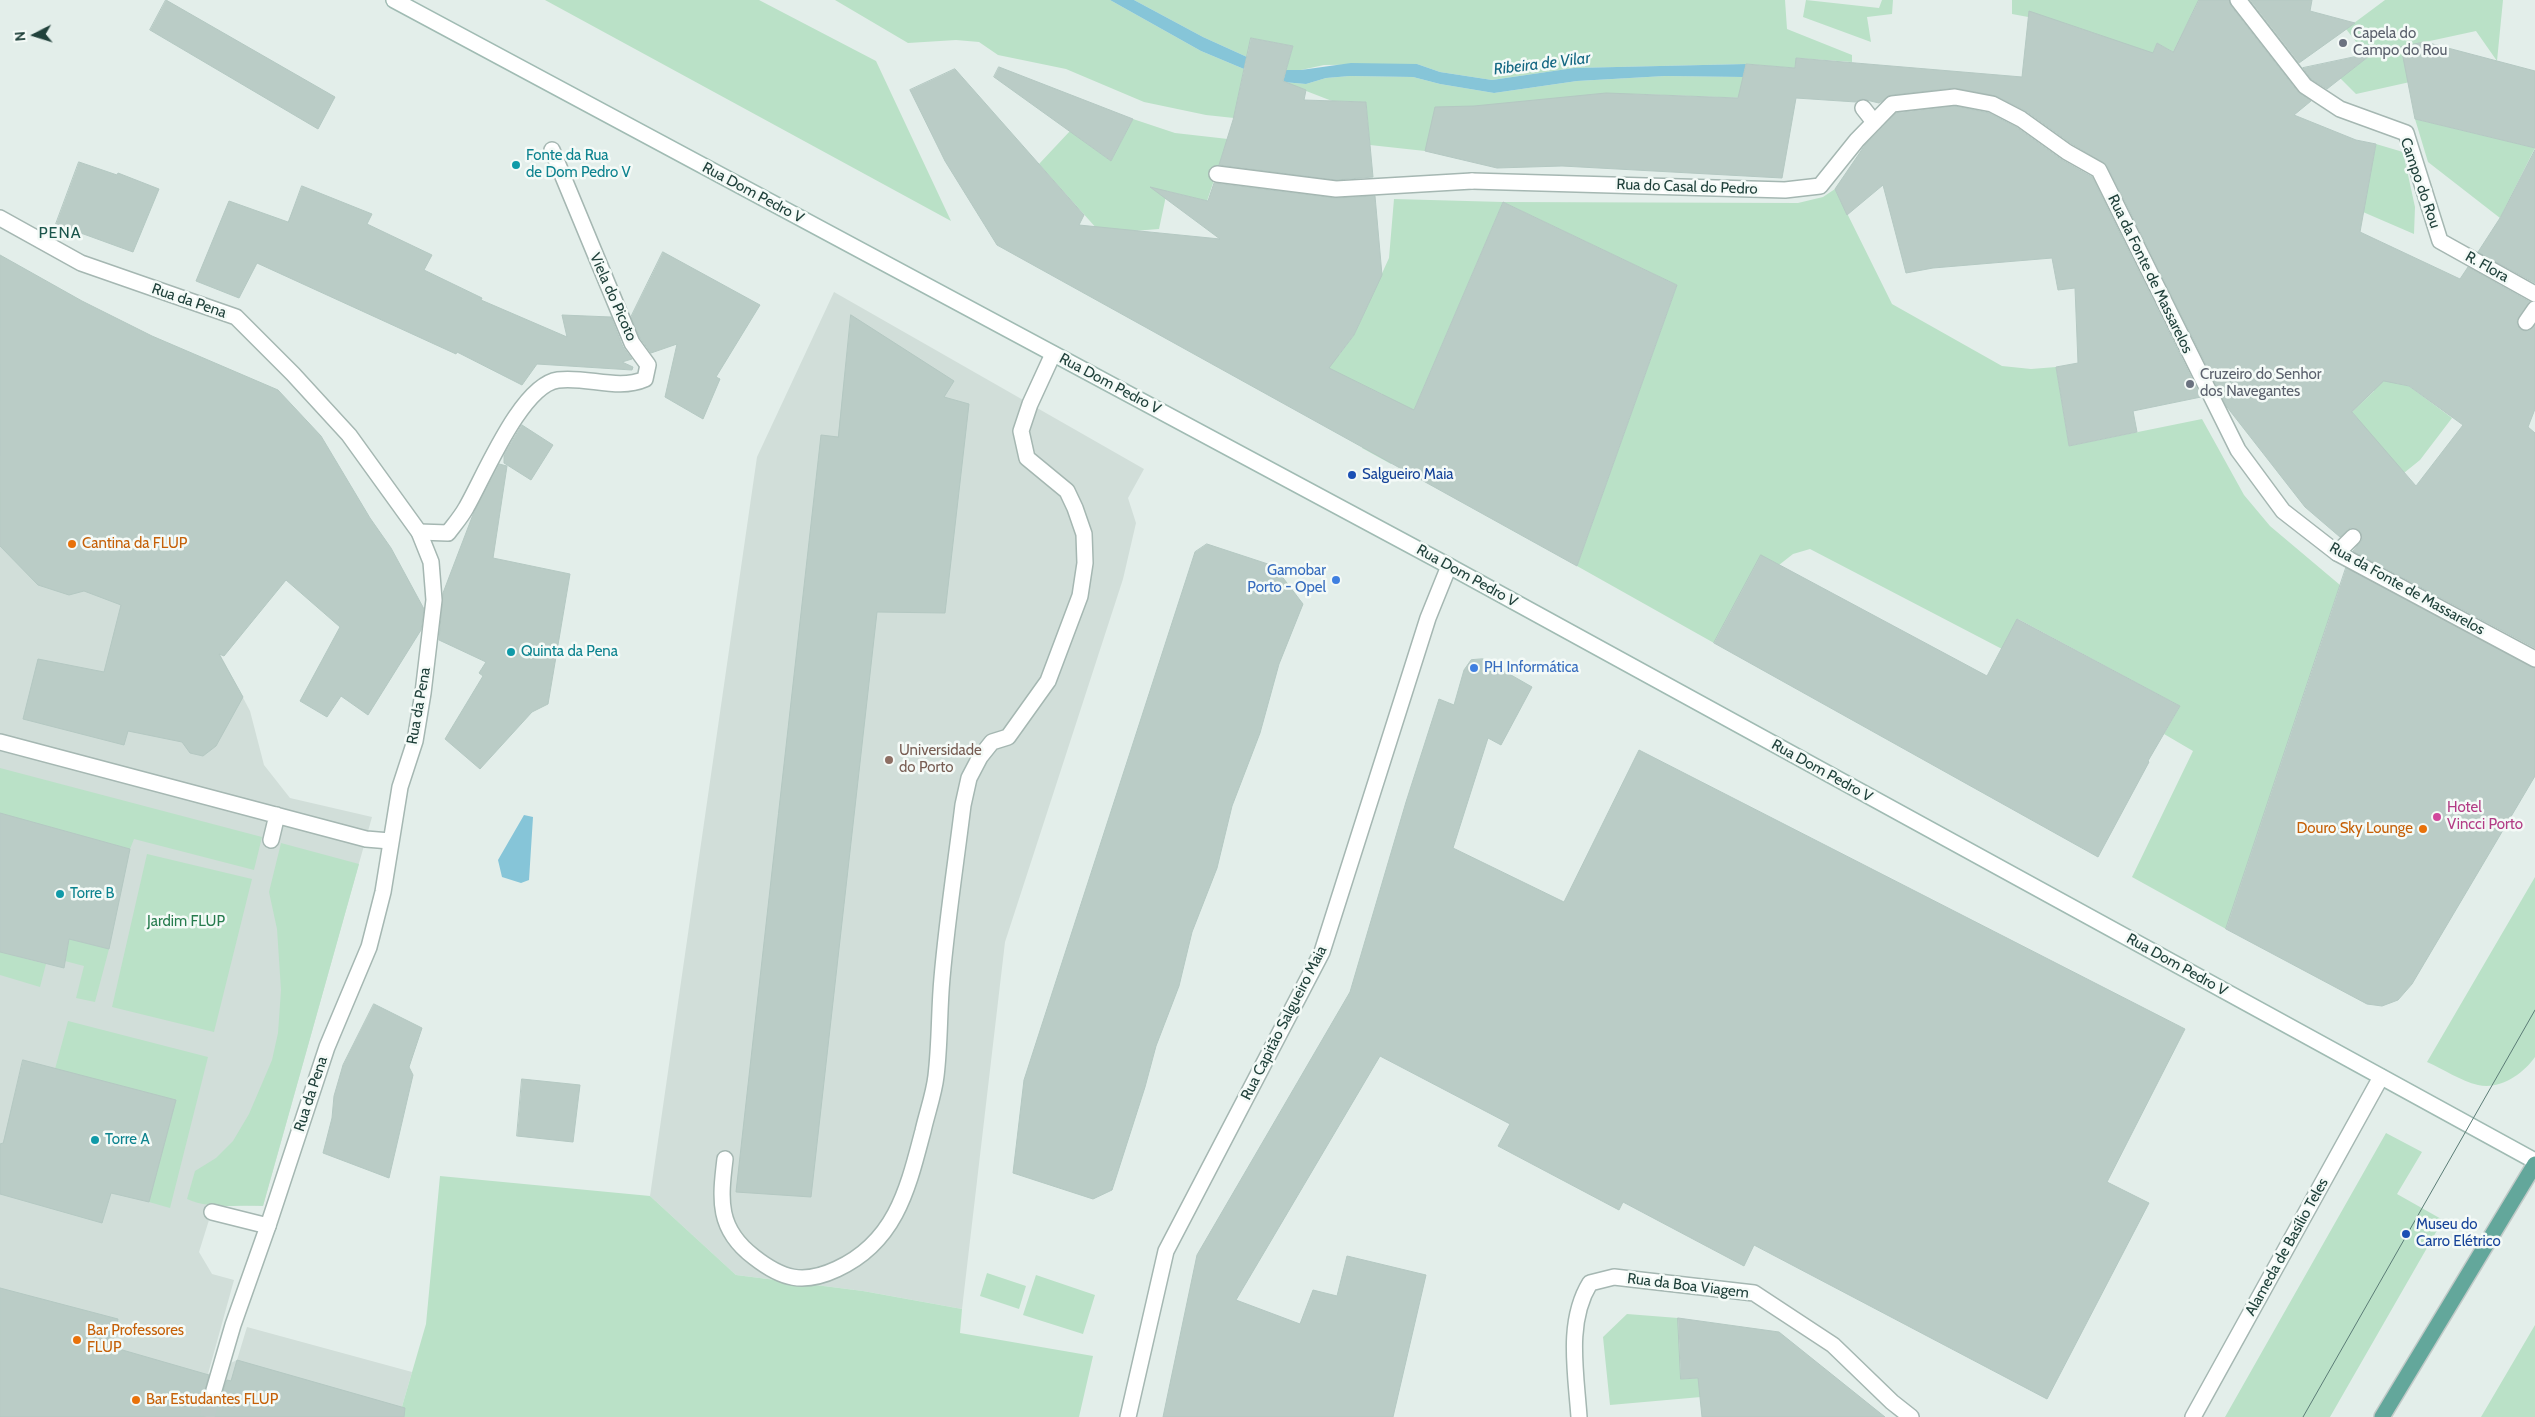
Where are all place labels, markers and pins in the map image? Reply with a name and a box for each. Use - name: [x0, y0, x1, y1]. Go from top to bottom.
- place label: Capela do Campo do Rou: [2353, 25, 2447, 60]
- marker: Capela do Campo do Rou: [2337, 37, 2349, 49]
- place label: Fonte da Rua de Dom Pedro V: [526, 147, 631, 182]
- marker: Fonte da Rua de Dom Pedro V: [510, 159, 522, 171]
- place label: Cruzeiro do Senhor dos Navegantes: [2200, 366, 2322, 401]
- marker: Cruzeiro do Senhor dos Navegantes: [2184, 378, 2196, 390]
- place label: Salgueiro Maia: [1362, 466, 1454, 484]
- marker: Salgueiro Maia: [1346, 469, 1358, 481]
- place label: Cantina da FLUP: [82, 535, 187, 553]
- marker: Cantina da FLUP: [66, 538, 78, 550]
- place label: Gamobar Porto - Opel: [1247, 562, 1326, 597]
- marker: Gamobar Porto - Opel: [1330, 574, 1342, 586]
- place label: Quinta da Pena: [521, 643, 618, 661]
- marker: Quinta da Pena: [505, 646, 517, 658]
- place label: PH Informática: [1484, 659, 1579, 677]
- marker: PH Informática: [1468, 662, 1480, 674]
- place label: Universidade do Porto: [899, 742, 982, 777]
- marker: Universidade do Porto: [883, 754, 895, 766]
- place label: Hotel Vincci Porto: [2447, 799, 2523, 834]
- marker: Hotel Vincci Porto: [2431, 811, 2443, 823]
- place label: Douro Sky Lounge: [2297, 820, 2413, 838]
- marker: Douro Sky Lounge: [2417, 823, 2429, 835]
- place label: Torre B: [70, 885, 114, 903]
- marker: Torre B: [54, 888, 66, 900]
- place label: Torre A: [105, 1131, 150, 1149]
- marker: Torre A: [89, 1134, 101, 1146]
- place label: Museu do Carro Elétrico: [2416, 1216, 2501, 1251]
- marker: Museu do Carro Elétrico: [2400, 1228, 2412, 1240]
- place label: Bar Professores FLUP: [87, 1322, 184, 1357]
- marker: Bar Professores FLUP: [71, 1334, 83, 1346]
- place label: Bar Estudantes FLUP: [146, 1391, 278, 1409]
- marker: Bar Estudantes FLUP: [130, 1394, 142, 1406]

